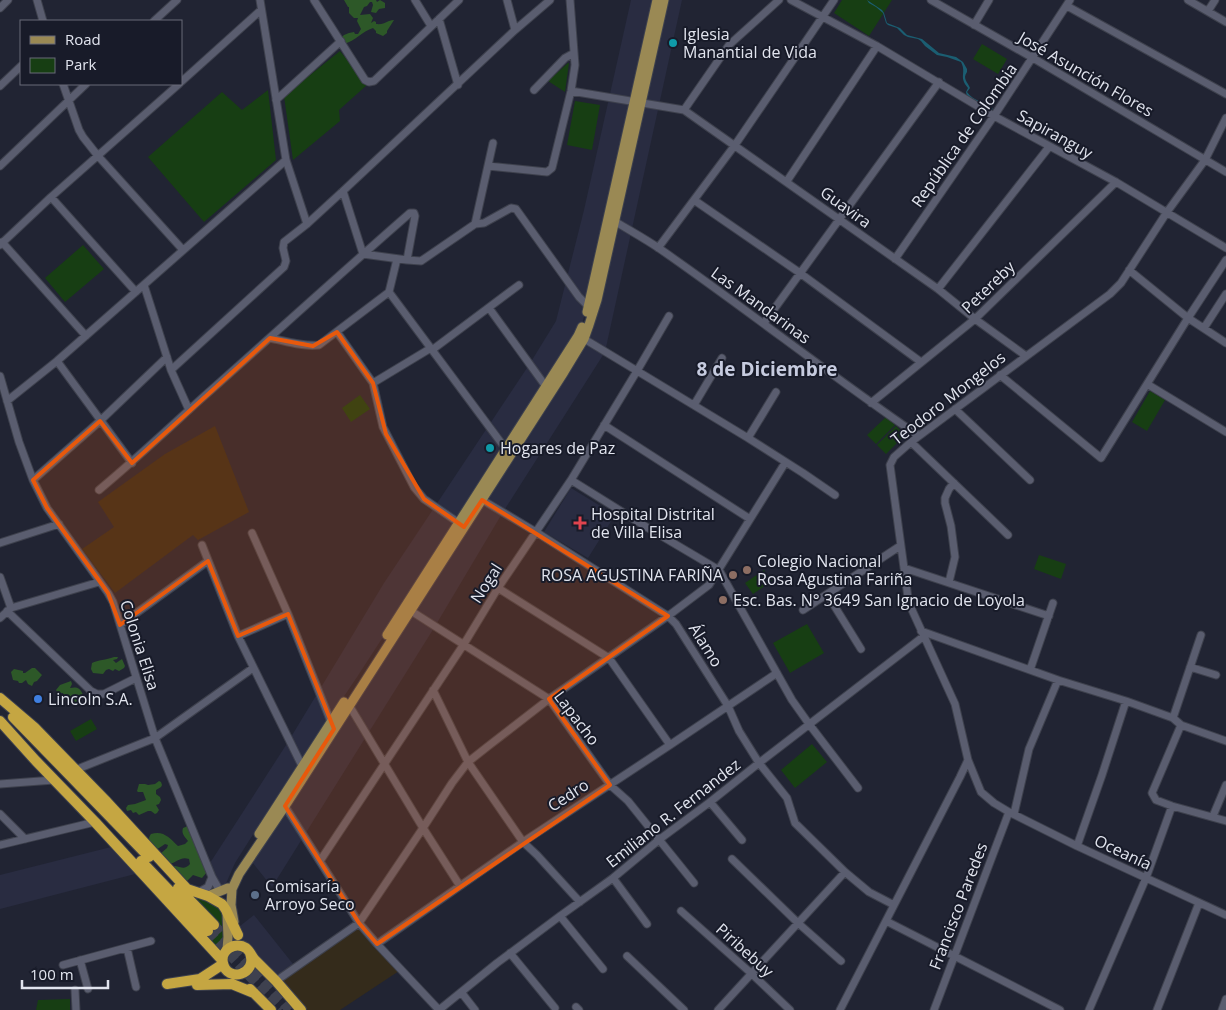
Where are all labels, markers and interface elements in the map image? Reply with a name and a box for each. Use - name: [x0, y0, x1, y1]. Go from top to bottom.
- legend: [20, 20, 182, 85]
- place label: Iglesia Manantial de Vida: [683, 23, 817, 63]
- street label: José Asunción Flores: [1013, 25, 1158, 122]
- text: Road: [65, 29, 101, 49]
- marker: Iglesia Manantial de Vida: [667, 37, 679, 49]
- text: Park: [65, 54, 96, 74]
- street label: República de Colombia: [906, 59, 1022, 211]
- street label: Sapiranguy: [1013, 104, 1098, 164]
- street label: Guavira: [816, 181, 876, 233]
- street label: Petereby: [956, 255, 1020, 318]
- street label: Las Mandarinas: [707, 262, 815, 348]
- street label: Teodoro Mongelos: [886, 346, 1010, 450]
- district label: 8 de Diciembre: [696, 356, 838, 382]
- place label: Hogares de Paz: [500, 437, 615, 459]
- marker: Hogares de Paz: [484, 442, 496, 454]
- place label: Hospital Distrital de Villa Elisa: [591, 503, 715, 543]
- marker: Hospital Distrital de Villa Elisa: [573, 516, 587, 530]
- place label: Colegio Nacional Rosa Agustina Fariña: [757, 550, 912, 590]
- street label: Nogal: [465, 559, 507, 607]
- place label: ROSA AGUSTINA FARIÑA: [541, 564, 724, 586]
- marker: Colegio Nacional Rosa Agustina Fariña: [741, 564, 753, 576]
- marker: ROSA AGUSTINA FARIÑA: [727, 569, 739, 581]
- place label: Esc. Bas. N° 3649 San Ignacio de Loyola: [733, 589, 1025, 611]
- marker: Esc. Bas. N° 3649 San Ignacio de Loyola: [717, 594, 729, 606]
- street label: Colonia Elisa: [115, 597, 165, 693]
- street label: Álamo: [684, 619, 728, 671]
- street label: Lapacho: [549, 686, 605, 750]
- place label: Lincoln S.A.: [48, 688, 133, 710]
- marker: Lincoln S.A.: [32, 693, 44, 705]
- street label: Emiliano R. Fernandez: [601, 754, 745, 872]
- street label: Cedro: [543, 774, 593, 816]
- street label: Oceanía: [1091, 829, 1155, 875]
- street label: Francisco Paredes: [924, 839, 992, 973]
- place label: Comisaría Arroyo Seco: [265, 875, 355, 915]
- marker: Comisaría Arroyo Seco: [249, 889, 261, 901]
- street label: Piribebuy: [711, 918, 779, 982]
- scale bar: [22, 958, 109, 990]
- text: 100 m: [30, 964, 74, 984]

